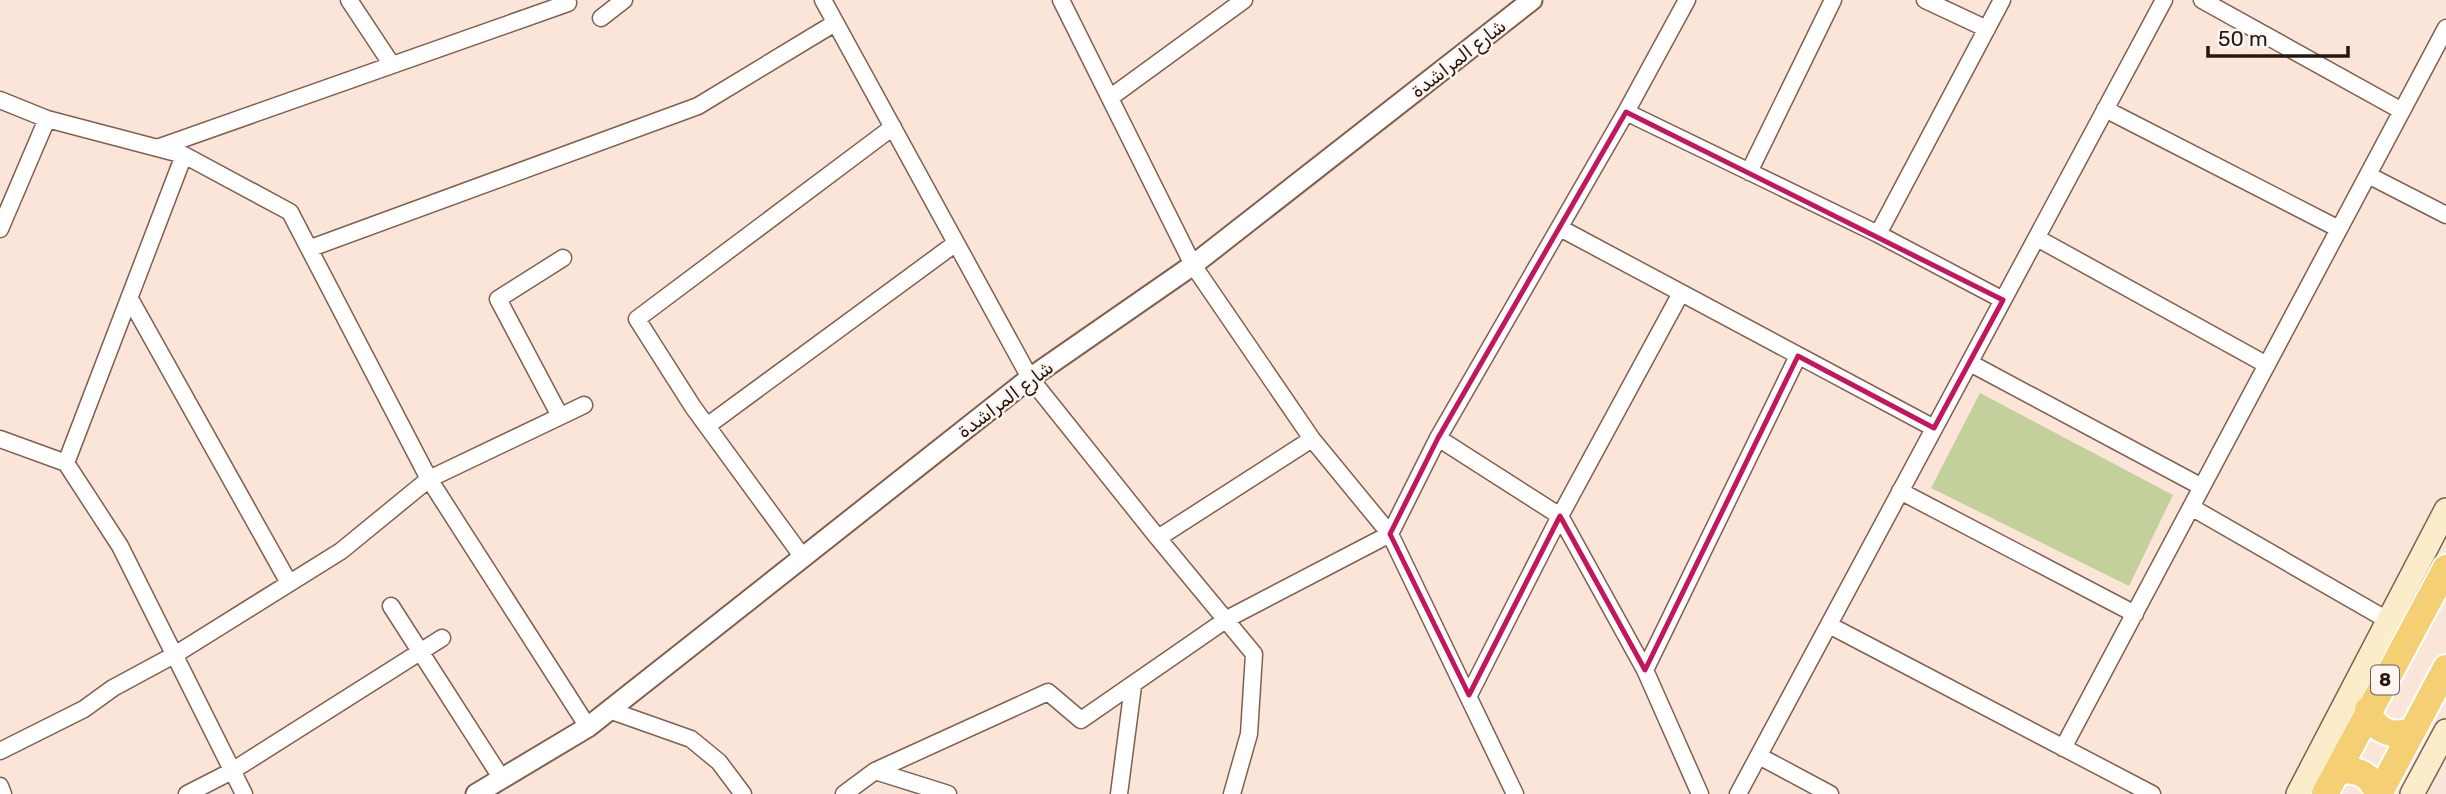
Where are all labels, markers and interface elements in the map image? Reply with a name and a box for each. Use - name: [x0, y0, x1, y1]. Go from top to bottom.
- street label: شارع المراشدة: [1406, 14, 1512, 104]
- scale bar: [2208, 14, 2348, 58]
- text: 50 m: [2218, 26, 2268, 51]
- street label: شارع المراشدة: [953, 356, 1059, 445]
- road number: 8: [2371, 666, 2399, 694]

